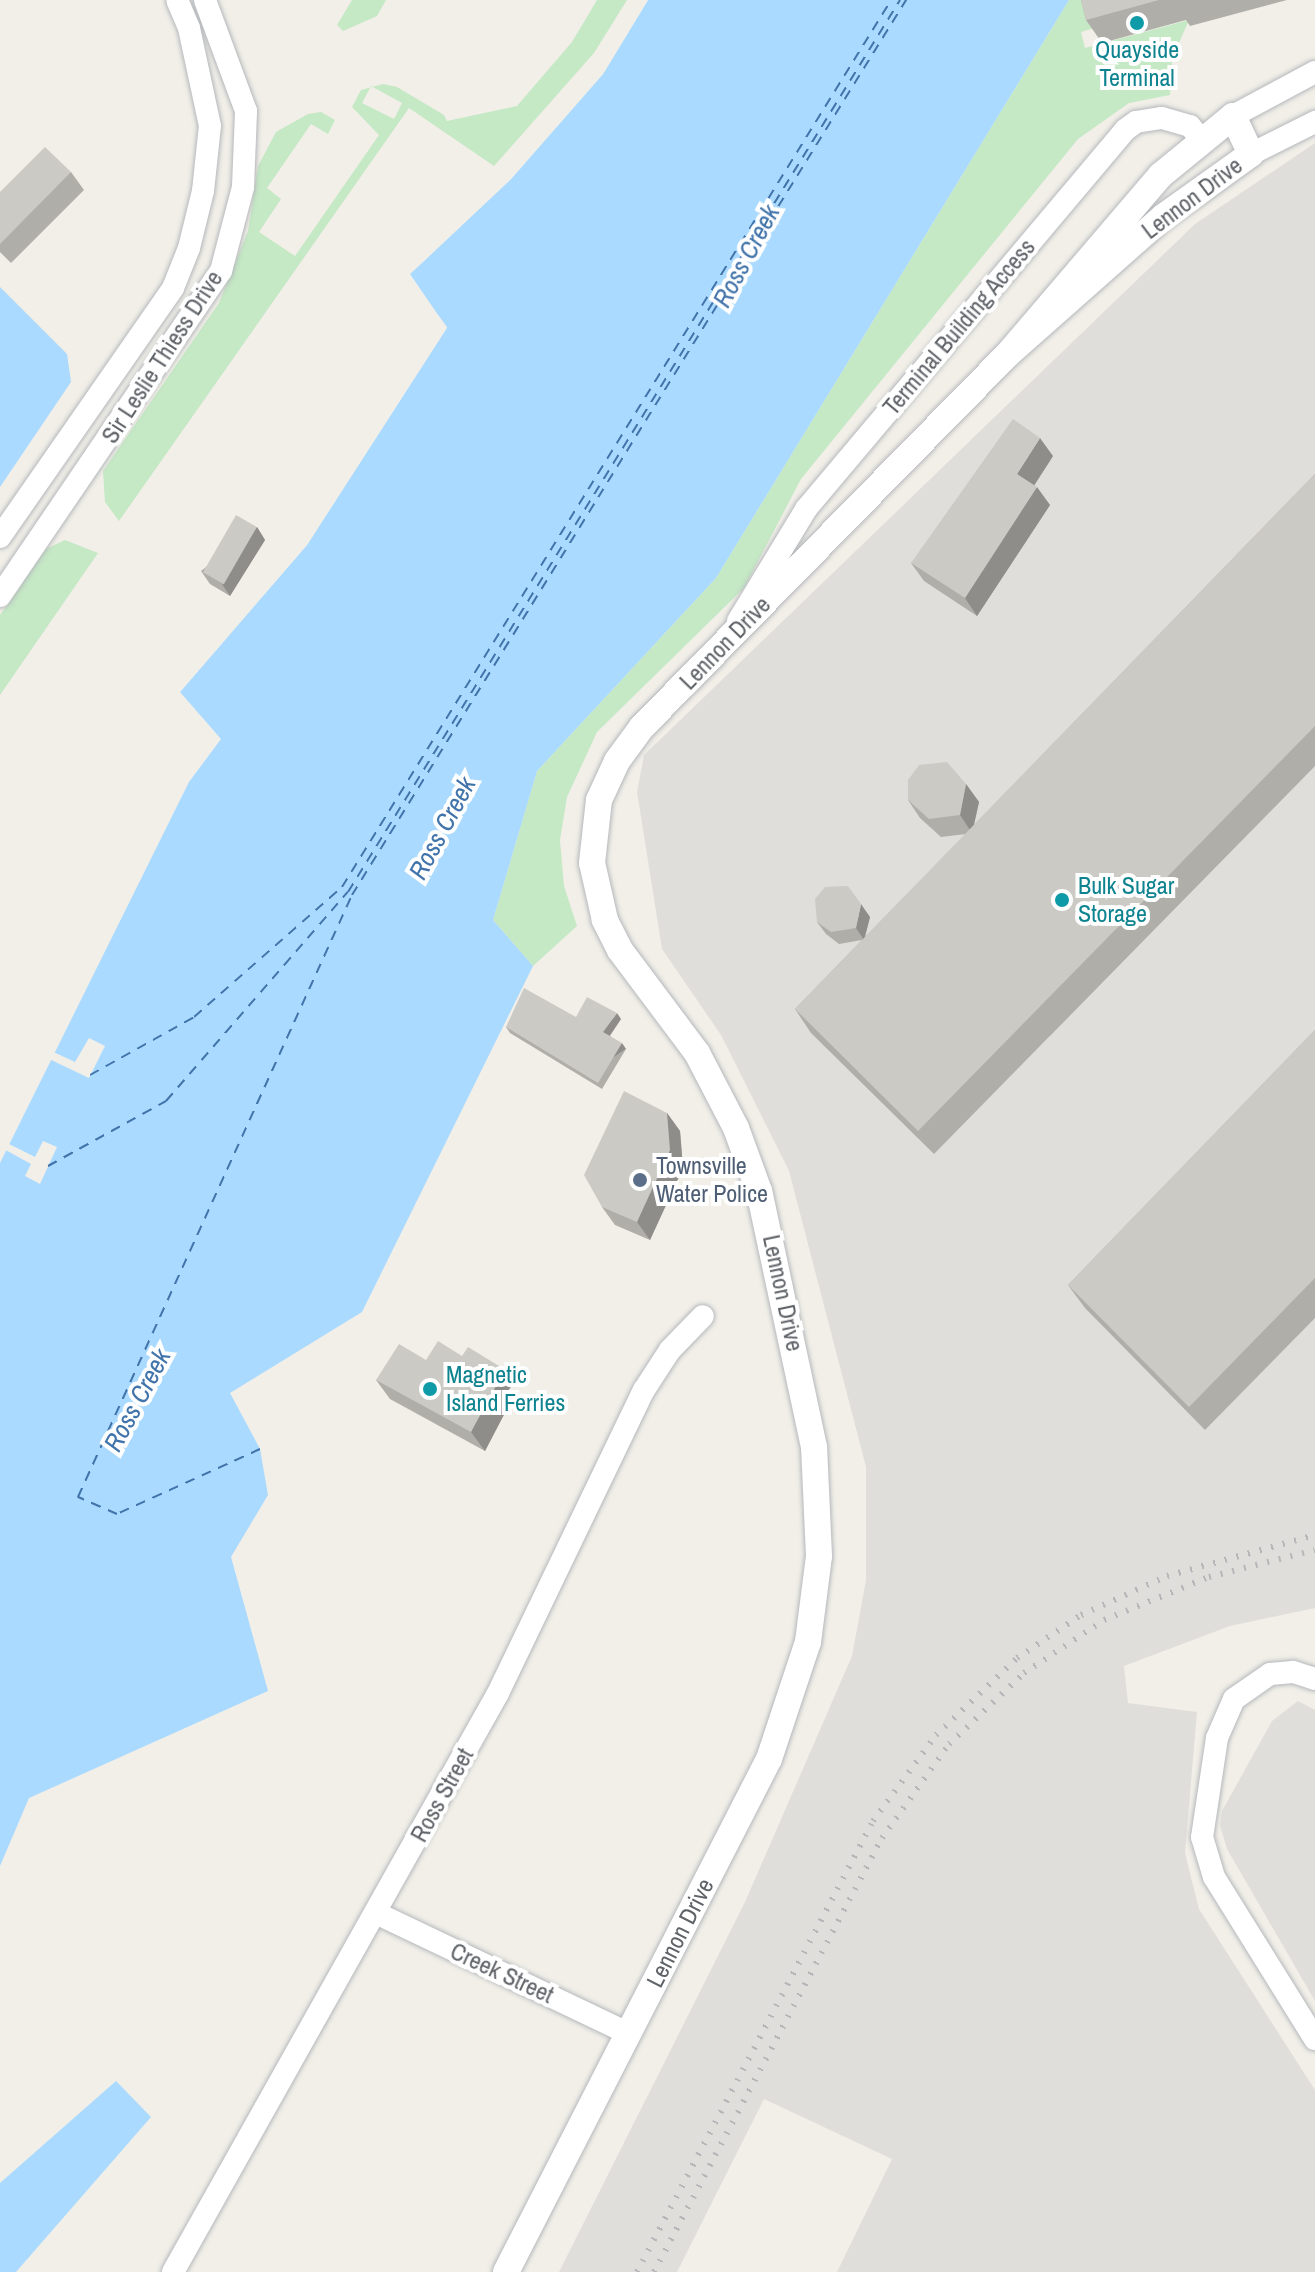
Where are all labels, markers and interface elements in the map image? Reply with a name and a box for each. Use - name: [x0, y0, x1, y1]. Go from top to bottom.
- marker: Quayside Terminal: [1128, 14, 1146, 32]
- place label: Quayside Terminal: [1095, 36, 1179, 92]
- street label: Lennon Drive: [1136, 151, 1248, 245]
- water label: Ross Creek: [706, 200, 786, 312]
- street label: Terminal Building Access: [877, 233, 1041, 421]
- street label: Sir Leslie Thiess Drive: [95, 265, 229, 449]
- street label: Lennon Drive: [674, 591, 776, 695]
- water label: Ross Creek: [402, 772, 482, 884]
- place label: Bulk Sugar Storage: [1078, 872, 1174, 928]
- marker: Bulk Sugar Storage: [1053, 891, 1071, 909]
- place label: Townsville Water Police: [656, 1152, 768, 1208]
- marker: Townsville Water Police: [631, 1171, 649, 1189]
- street label: Lennon Drive: [757, 1232, 809, 1354]
- water label: Ross Creek: [97, 1344, 177, 1456]
- place label: Magnetic Island Ferries: [446, 1361, 565, 1417]
- marker: Magnetic Island Ferries: [421, 1380, 439, 1398]
- street label: Ross Street: [404, 1743, 480, 1847]
- street label: Lennon Drive: [640, 1874, 720, 1992]
- street label: Creek Street: [446, 1937, 558, 2009]

